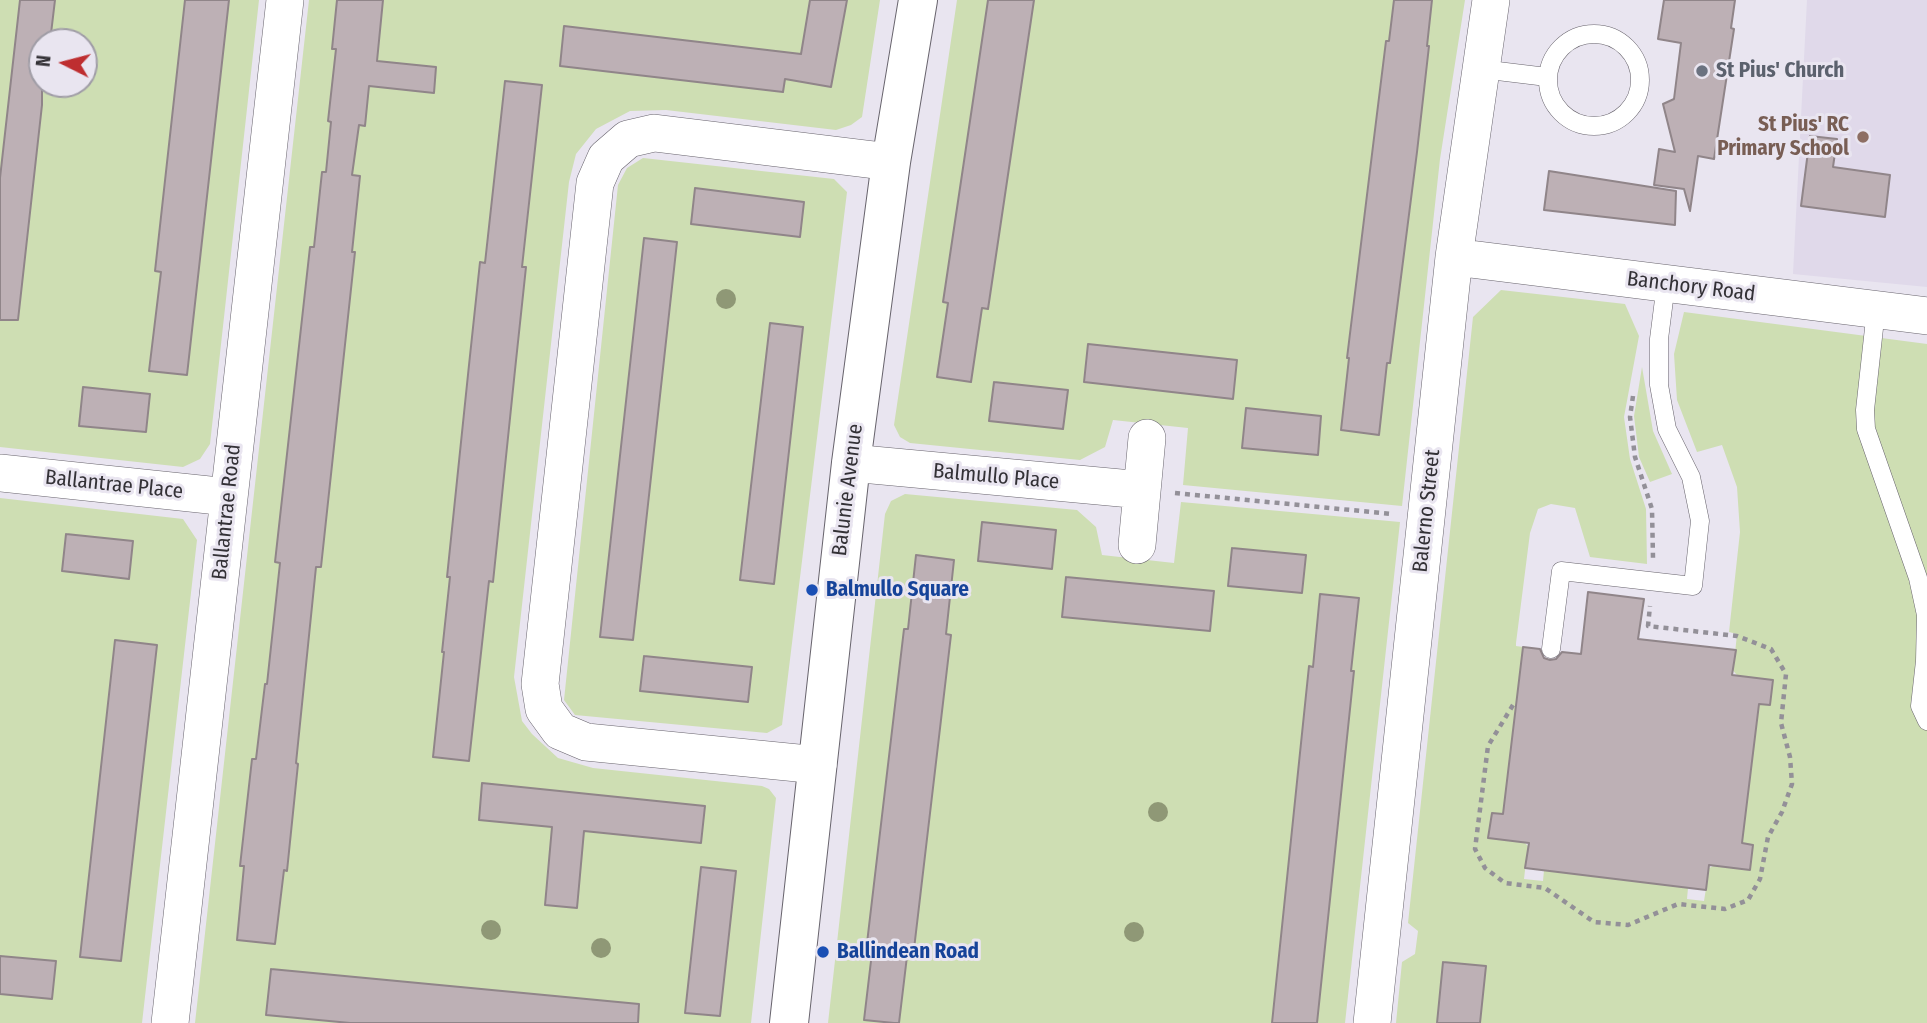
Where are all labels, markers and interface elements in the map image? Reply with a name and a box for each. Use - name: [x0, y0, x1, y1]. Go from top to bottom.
- north arrow: [28, 28, 98, 98]
- text: N: [32, 54, 56, 68]
- place label: St Pius' Church: [1716, 58, 1844, 84]
- marker: St Pius' Church: [1694, 63, 1710, 79]
- place label: St Pius' RC Primary School: [1717, 112, 1849, 162]
- marker: St Pius' RC Primary School: [1855, 129, 1871, 145]
- street label: Banchory Road: [1625, 267, 1757, 307]
- street label: Balunie Avenue: [827, 423, 869, 557]
- street label: Ballantrae Road: [207, 443, 247, 581]
- street label: Balerno Street: [1408, 448, 1446, 574]
- street label: Balmullo Place: [932, 459, 1060, 495]
- street label: Ballantrae Place: [44, 465, 184, 505]
- place label: Balmullo Square: [826, 577, 969, 603]
- marker: Balmullo Square: [804, 582, 820, 598]
- place label: Ballindean Road: [837, 939, 979, 965]
- marker: Ballindean Road: [815, 944, 831, 960]

